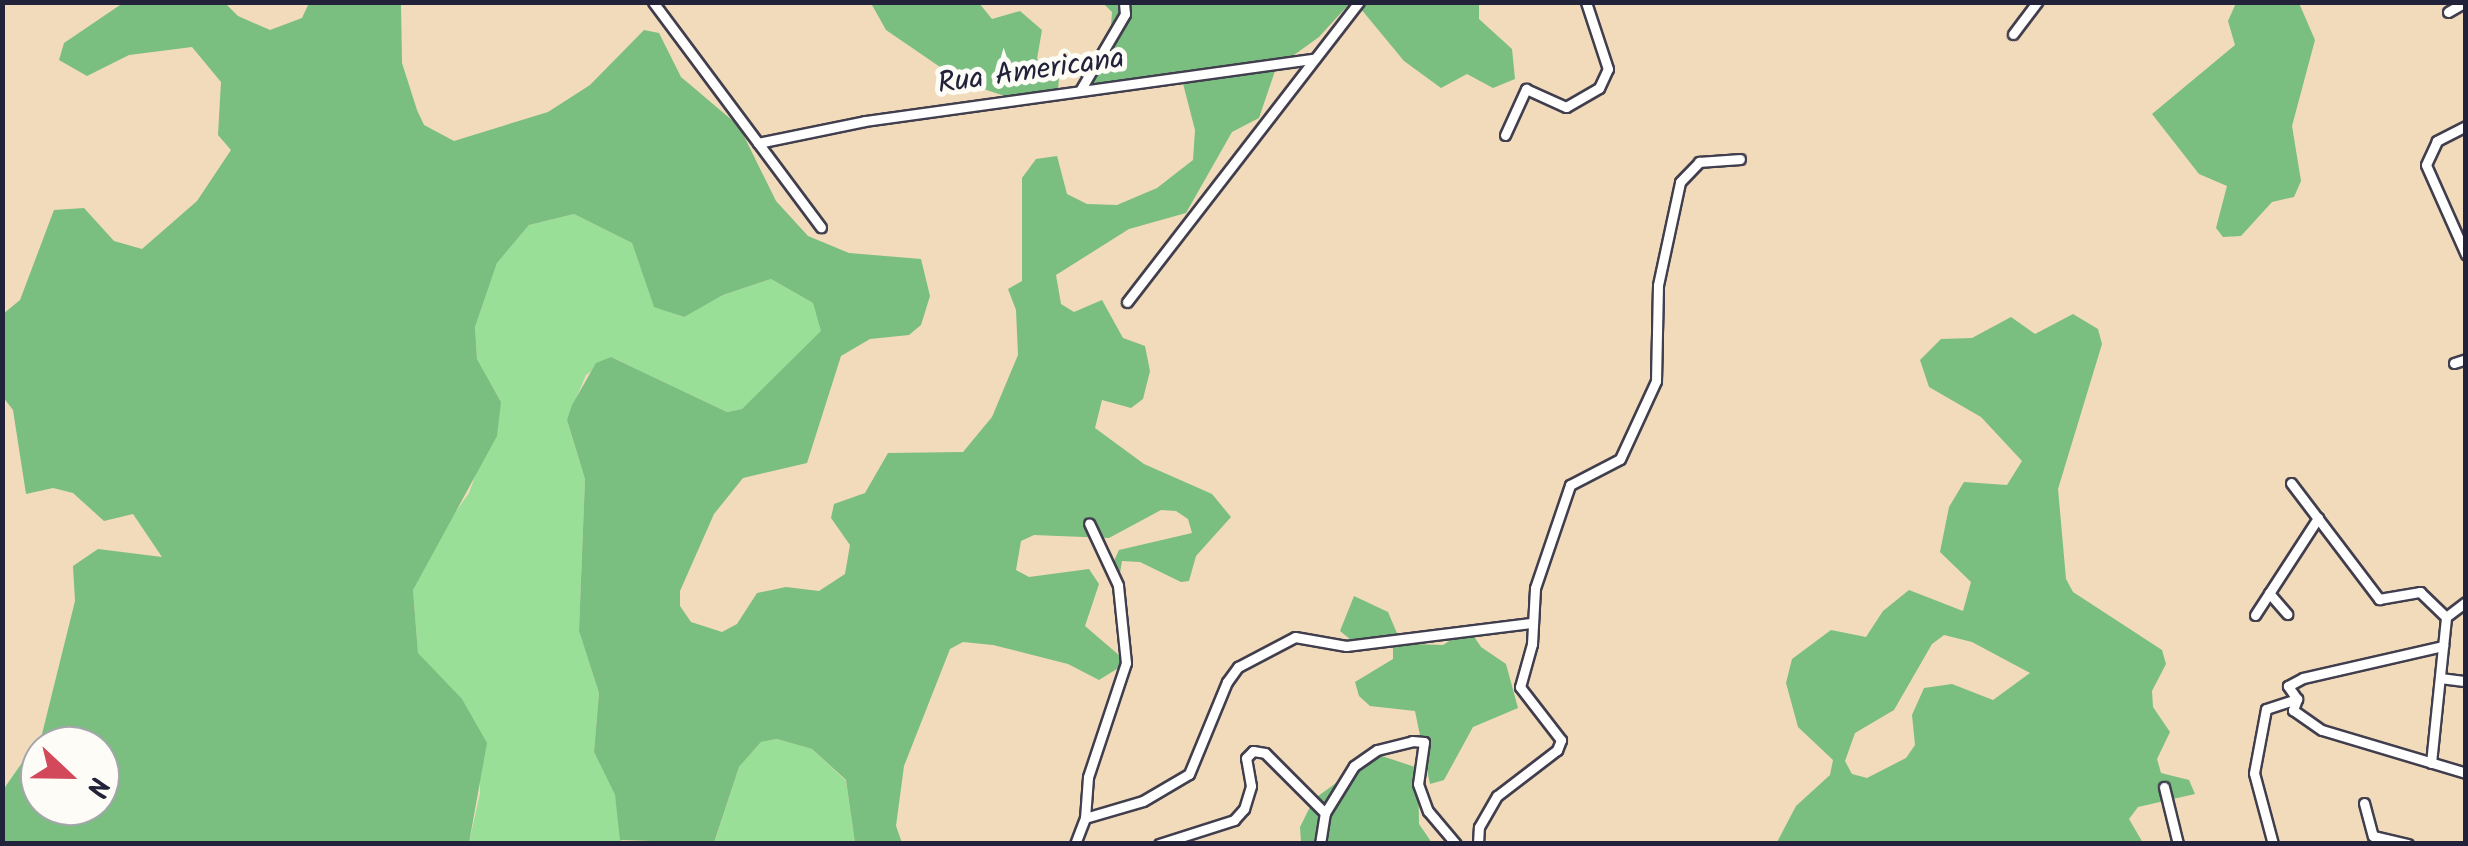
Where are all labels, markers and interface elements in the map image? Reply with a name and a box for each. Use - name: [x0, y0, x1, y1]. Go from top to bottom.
- street label: Rua Americana: [935, 41, 1127, 103]
- north arrow: [20, 726, 120, 826]
- text: N: [72, 770, 121, 803]

